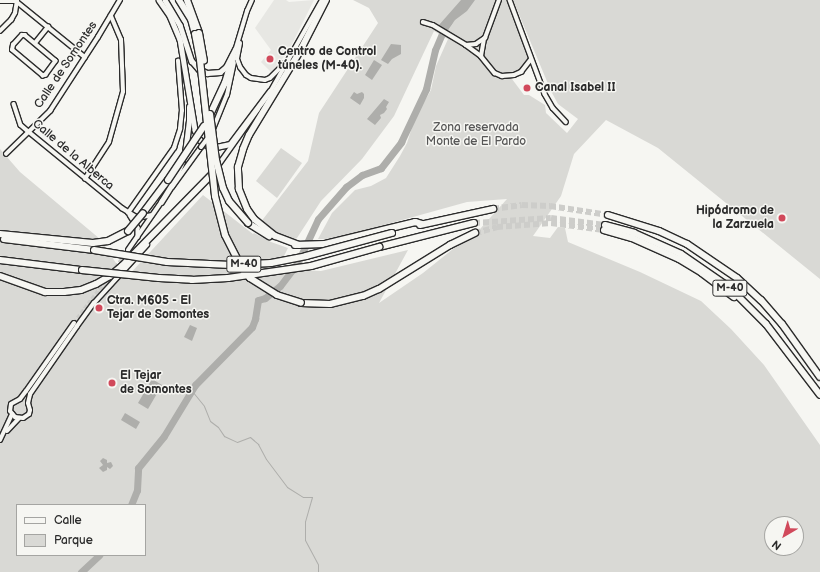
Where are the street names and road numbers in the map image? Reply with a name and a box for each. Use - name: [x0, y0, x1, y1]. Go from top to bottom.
- street label: Calle de Somontes: [31, 19, 101, 111]
- street label: Calle de la Alberca: [29, 117, 117, 193]
- road number: M-40: [226, 255, 262, 273]
- road number: M-40: [712, 279, 748, 297]

